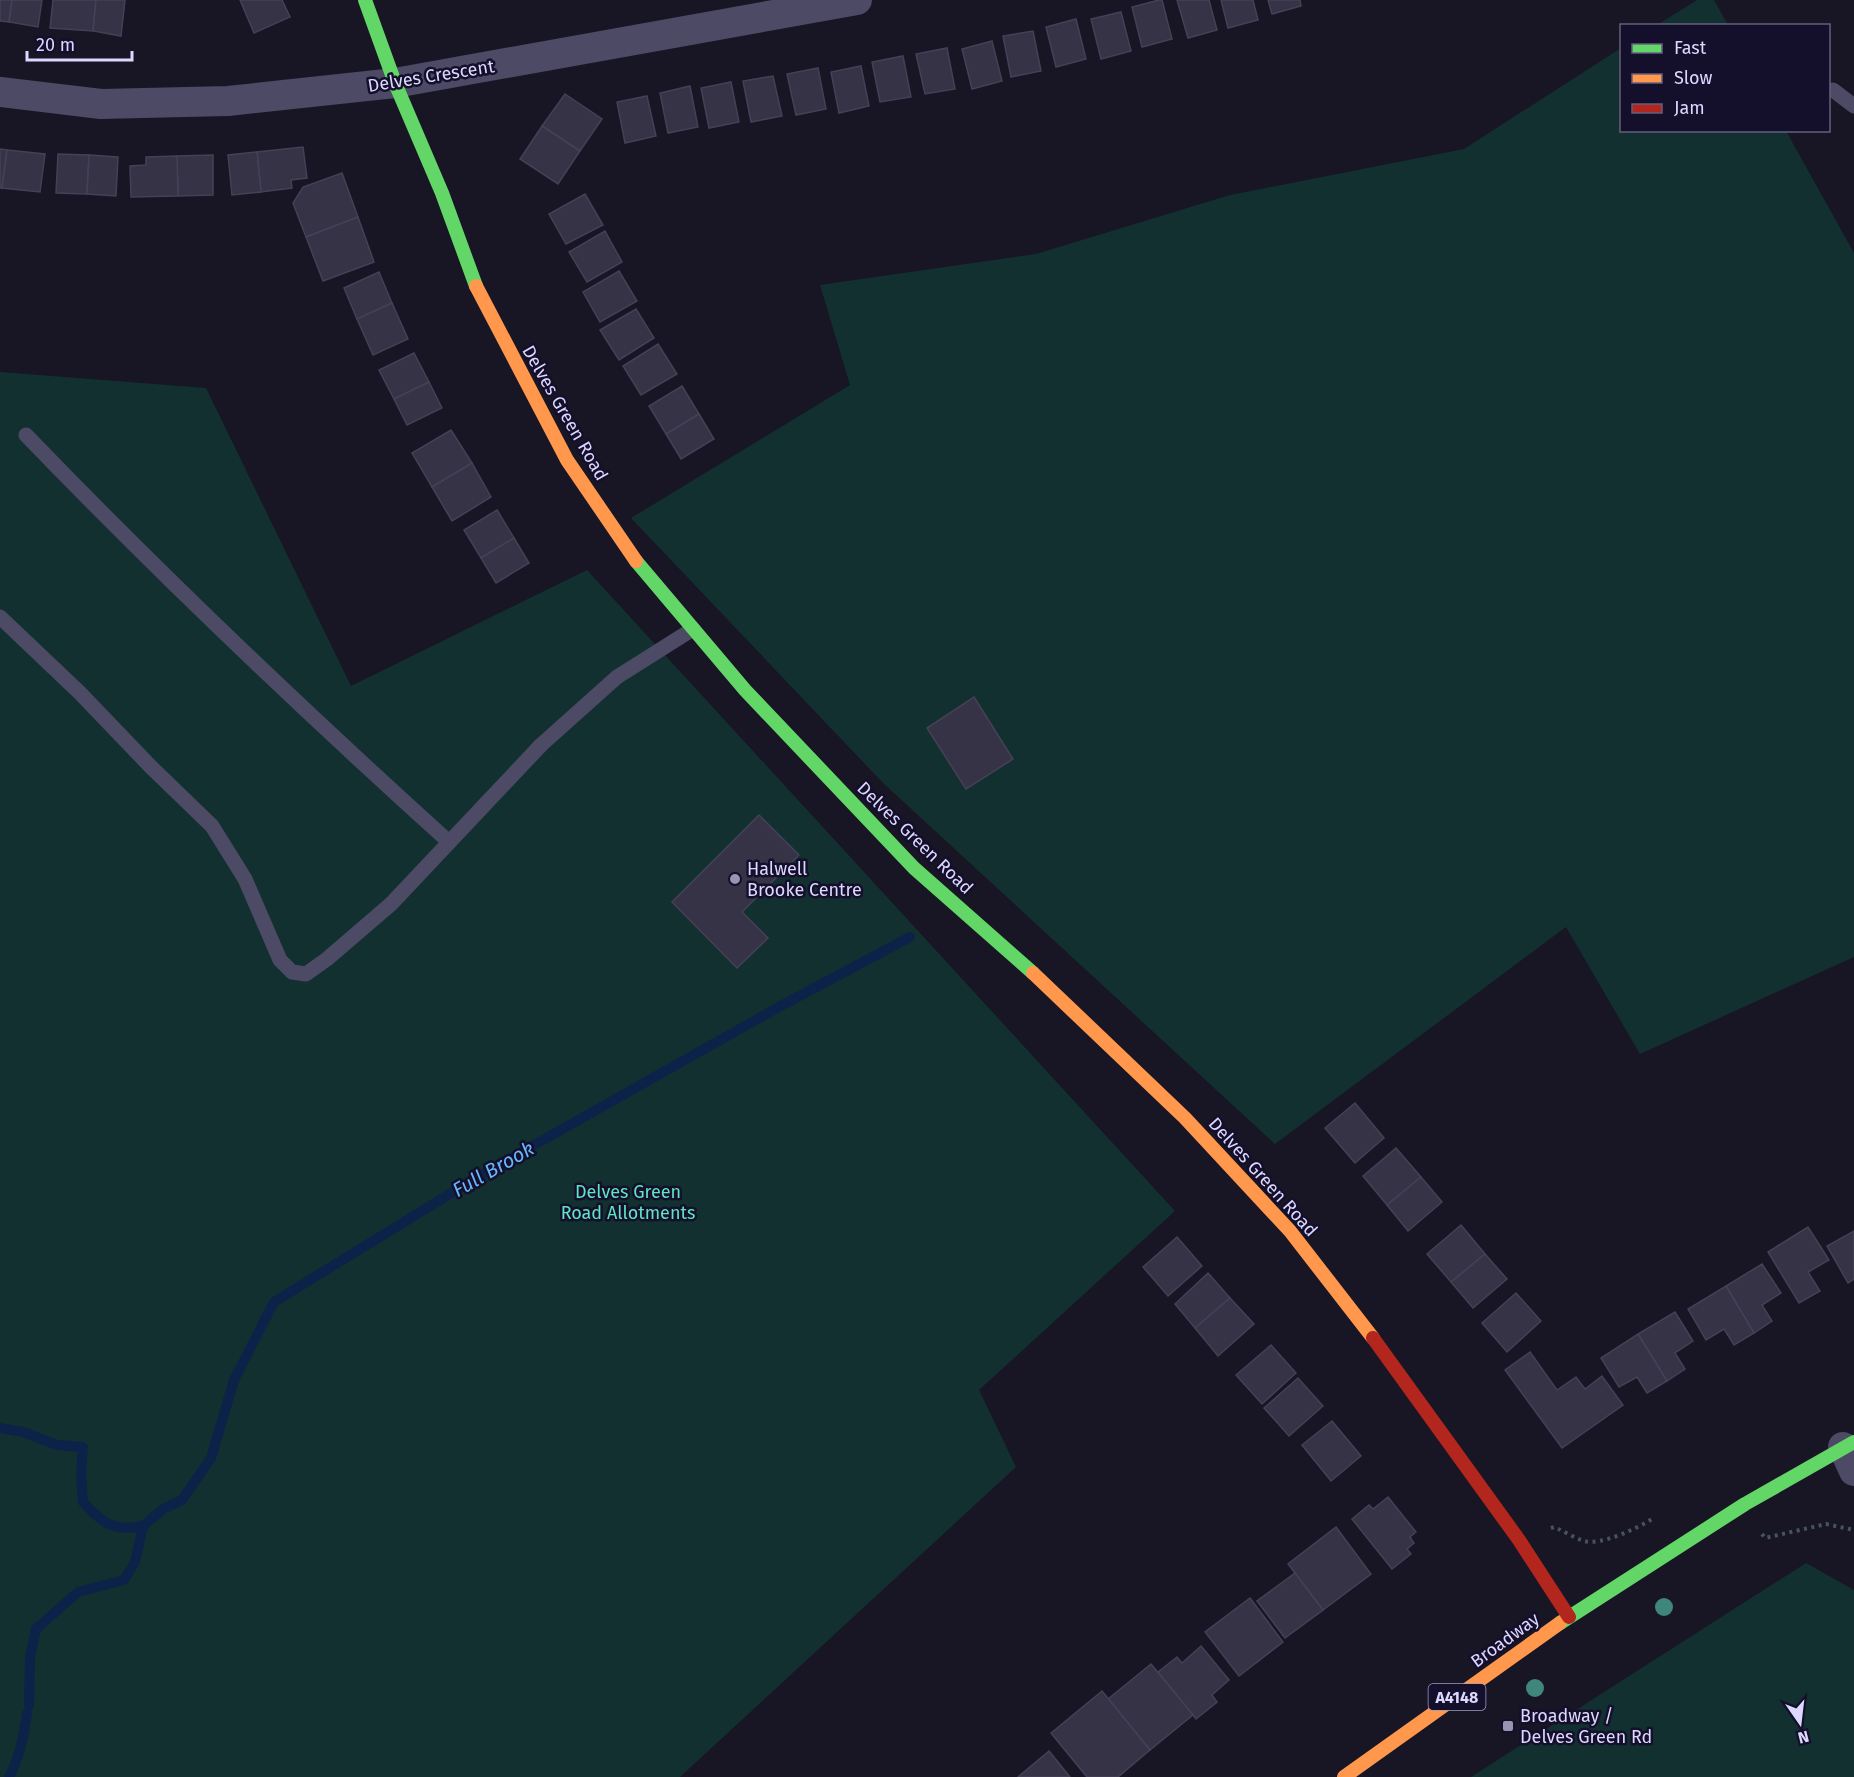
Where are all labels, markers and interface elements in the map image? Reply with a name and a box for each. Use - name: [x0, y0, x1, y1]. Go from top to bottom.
- scale bar: [27, 24, 132, 62]
- legend: [1620, 24, 1830, 132]
- text: 20 m: [36, 34, 75, 56]
- text: Fast: [1674, 37, 1707, 59]
- street label: Delves Crescent: [366, 55, 496, 97]
- text: Slow: [1674, 67, 1713, 89]
- text: Jam: [1674, 97, 1705, 119]
- street label: Delves Green Road: [517, 341, 613, 485]
- street label: Delves Green Road: [853, 777, 977, 899]
- place label: Halwell Brooke Centre: [747, 858, 862, 901]
- marker: Halwell Brooke Centre: [728, 872, 742, 886]
- street label: Delves Green Road: [1204, 1113, 1322, 1241]
- water label: Full Brook: [448, 1136, 538, 1202]
- park label: Delves Green Road Allotments: [561, 1181, 695, 1224]
- street label: Broadway: [1466, 1608, 1544, 1672]
- road number: A4148: [1428, 1684, 1486, 1710]
- north arrow: [1770, 1693, 1830, 1753]
- place label: Broadway / Delves Green Rd: [1520, 1705, 1652, 1748]
- marker: Broadway / Delves Green Rd: [1501, 1719, 1515, 1733]
- text: N: [1796, 1727, 1811, 1748]

